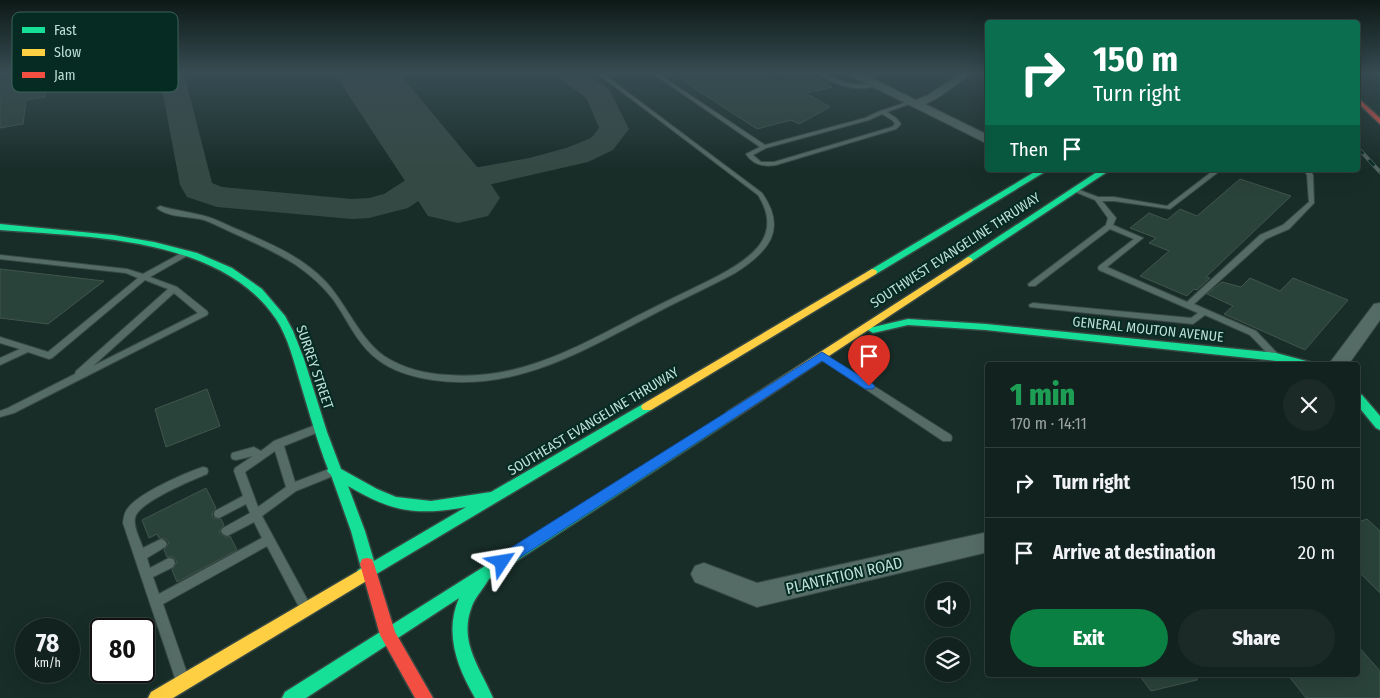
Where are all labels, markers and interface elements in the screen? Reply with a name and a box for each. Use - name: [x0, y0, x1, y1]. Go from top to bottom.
- legend: [12, 12, 178, 92]
- text: Fast: [54, 22, 77, 39]
- text: 150 m: [1093, 38, 1178, 80]
- icon: right: [1010, 40, 1075, 105]
- text: Slow: [54, 44, 81, 61]
- text: Jam: [54, 67, 75, 84]
- text: Turn right: [1093, 80, 1181, 107]
- icon: arrive: [1058, 135, 1086, 163]
- text: Then: [1010, 138, 1048, 161]
- street label: SOUTHWEST EVANGELINE THRUWAY: [867, 189, 1043, 312]
- street label: GENERAL MOUTON AVENUE: [1072, 313, 1225, 346]
- street label: SURREY STREET: [292, 323, 337, 412]
- pin: [848, 335, 890, 386]
- icon: arrive: [855, 342, 883, 370]
- street label: SOUTHEAST EVANGELINE THRUWAY: [505, 364, 682, 479]
- text: 1 min: [1010, 377, 1075, 413]
- button: close: [1283, 379, 1335, 431]
- text: 170 m · 14:11: [1010, 414, 1087, 433]
- icon: right: [1010, 469, 1038, 497]
- text: Turn right: [1053, 471, 1130, 494]
- text: 150 m: [1290, 471, 1335, 494]
- position arrow: [475, 535, 527, 587]
- icon: arrive: [1010, 539, 1038, 567]
- text: Arrive at destination: [1053, 541, 1216, 564]
- text: 20 m: [1298, 541, 1335, 564]
- street label: PLANTATION ROAD: [784, 553, 904, 598]
- map controls: [925, 582, 970, 682]
- button: sound: [925, 582, 970, 627]
- button: Exit: [1010, 609, 1168, 667]
- button: Share: [1178, 609, 1335, 667]
- speed limit sign: 80: [90, 618, 155, 683]
- text: 78: [36, 629, 59, 659]
- button: layers: [925, 637, 970, 682]
- text: km/h: [34, 656, 61, 670]

